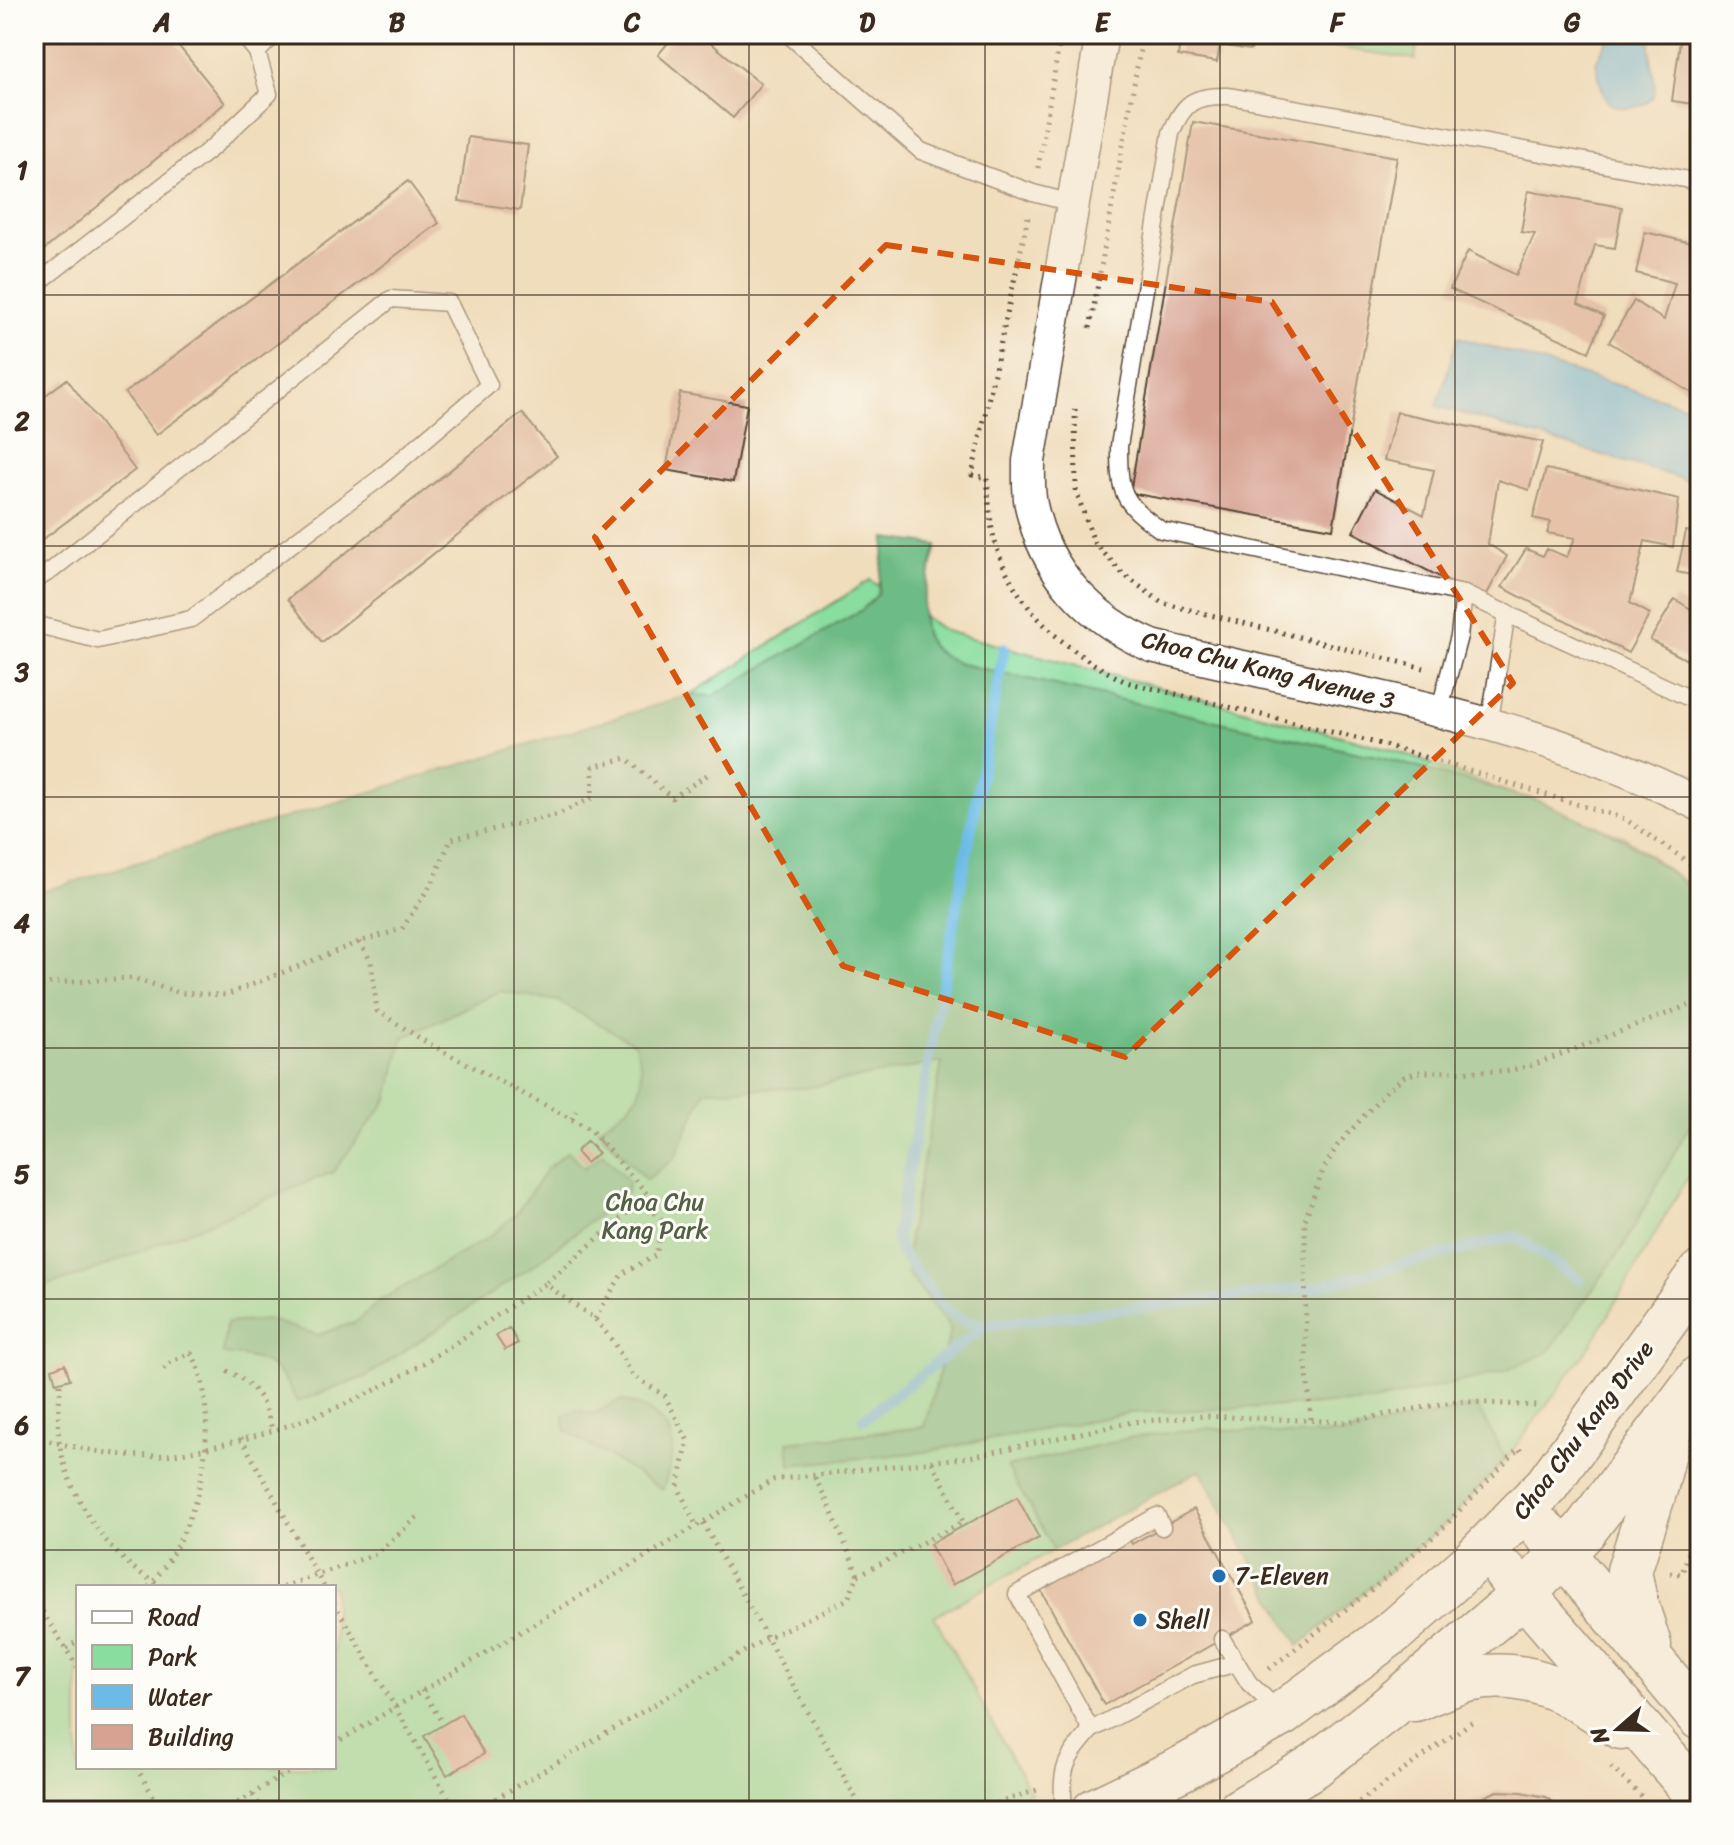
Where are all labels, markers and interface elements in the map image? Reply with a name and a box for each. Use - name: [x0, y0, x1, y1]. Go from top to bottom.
- text: A: [152, 0, 171, 45]
- text: B: [389, 0, 406, 45]
- text: C: [623, 0, 641, 45]
- text: D: [859, 0, 875, 45]
- text: E: [1095, 0, 1112, 45]
- text: F: [1329, 0, 1346, 45]
- text: G: [1564, 0, 1581, 45]
- text: 1: [16, 147, 28, 193]
- text: 2: [13, 398, 30, 444]
- street label: Choa Chu Kang Avenue 3: [1137, 618, 1399, 722]
- text: 3: [14, 649, 30, 695]
- text: 4: [14, 900, 30, 946]
- text: 5: [14, 1151, 30, 1197]
- park label: Choa Chu Kang Park: [602, 1181, 709, 1251]
- street label: Choa Chu Kang Drive: [1501, 1331, 1665, 1529]
- text: 6: [14, 1402, 30, 1448]
- place label: 7-Eleven: [1235, 1555, 1329, 1597]
- marker: 7-Eleven: [1210, 1567, 1228, 1585]
- legend: [76, 1585, 336, 1769]
- text: Road: [148, 1596, 202, 1638]
- place label: Shell: [1156, 1599, 1211, 1641]
- marker: Shell: [1131, 1611, 1149, 1629]
- text: Park: [148, 1636, 197, 1678]
- text: 7: [15, 1653, 32, 1699]
- text: Water: [148, 1676, 213, 1718]
- north arrow: [1578, 1689, 1658, 1769]
- text: Building: [148, 1716, 234, 1758]
- text: N: [1578, 1721, 1621, 1750]

